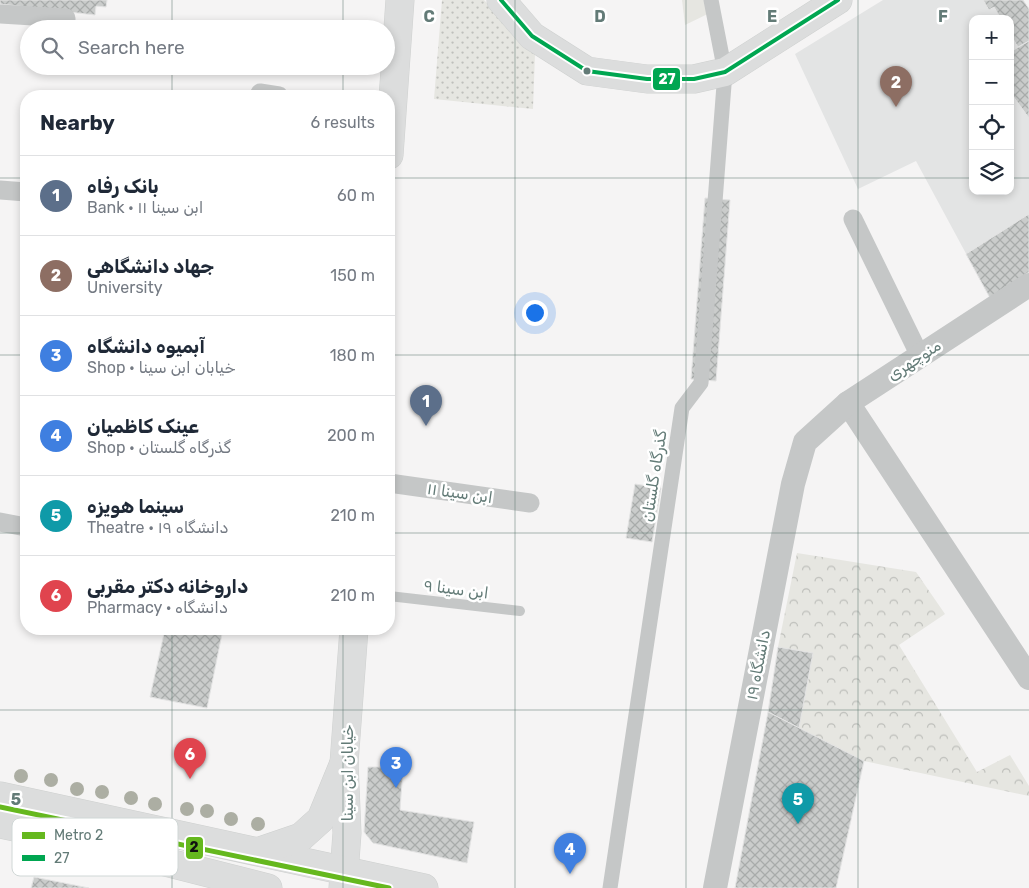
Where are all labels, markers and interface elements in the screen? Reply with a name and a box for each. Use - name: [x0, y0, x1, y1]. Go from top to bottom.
- text: C: [423, 7, 435, 26]
- text: D: [594, 7, 606, 26]
- text: E: [767, 7, 777, 26]
- text: F: [938, 7, 948, 26]
- map controls: [969, 15, 1014, 195]
- button: +: [969, 15, 1014, 60]
- search box: [20, 20, 395, 75]
- icon: search: [38, 34, 66, 62]
- text: Search here: [78, 36, 185, 59]
- button: −: [969, 60, 1014, 105]
- unlabelled marker: [582, 66, 592, 76]
- pin: 2: [880, 66, 912, 107]
- line badge: 27: [652, 67, 681, 91]
- text: 27: [658, 71, 676, 88]
- button: locate: [969, 105, 1014, 150]
- text: Nearby: [40, 110, 115, 135]
- text: 6 results: [310, 113, 375, 132]
- button: layers: [969, 150, 1014, 195]
- text: بانک رفاه: [87, 175, 159, 198]
- text: 1: [52, 186, 60, 205]
- text: 60 m: [337, 186, 375, 205]
- text: Bank · ابن سینا ۱۱: [87, 198, 203, 217]
- text: جهاد دانشگاهی: [87, 255, 214, 278]
- text: 2: [51, 266, 61, 285]
- text: 150 m: [330, 266, 375, 285]
- text: University: [87, 278, 163, 297]
- your location: [522, 300, 548, 326]
- text: آبمیوه دانشگاه: [87, 335, 205, 358]
- street label: منوچهری: [884, 336, 945, 385]
- text: 3: [51, 346, 61, 365]
- text: 180 m: [330, 346, 375, 365]
- text: Shop · خیابان ابن سینا: [87, 358, 236, 377]
- pin: 1: [410, 385, 442, 426]
- text: عینک کاظمیان: [87, 415, 199, 438]
- text: 4: [51, 426, 61, 445]
- text: 200 m: [327, 426, 375, 445]
- street label: گذرگاه گلستان: [637, 428, 672, 523]
- text: Shop · گذرگاه گلستان: [87, 438, 231, 457]
- street label: ابن سینا ۱۱: [426, 479, 494, 507]
- text: سینما هویزه: [87, 495, 184, 518]
- text: 5: [51, 506, 61, 525]
- text: 210 m: [330, 506, 375, 525]
- text: Theatre · دانشگاه ۱۹: [87, 518, 229, 537]
- text: داروخانه دکتر مقربی: [87, 575, 248, 598]
- street label: ابن سینا ۹: [422, 576, 490, 602]
- text: 6: [51, 586, 61, 605]
- text: 210 m: [330, 586, 375, 605]
- text: Pharmacy · دانشگاه: [87, 598, 228, 617]
- street label: دانشگاه ۱۹: [742, 628, 774, 702]
- street label: خیابان ابن سینا: [338, 724, 357, 822]
- pin: 6: [174, 738, 206, 779]
- pin: 3: [380, 747, 412, 788]
- pin: 5: [782, 783, 814, 824]
- text: 5: [11, 790, 21, 809]
- legend: [12, 818, 178, 876]
- text: Metro 2: [54, 827, 103, 844]
- pin: 4: [554, 833, 586, 874]
- line badge: 2: [185, 836, 204, 860]
- text: 2: [189, 839, 199, 856]
- text: 27: [54, 850, 69, 867]

